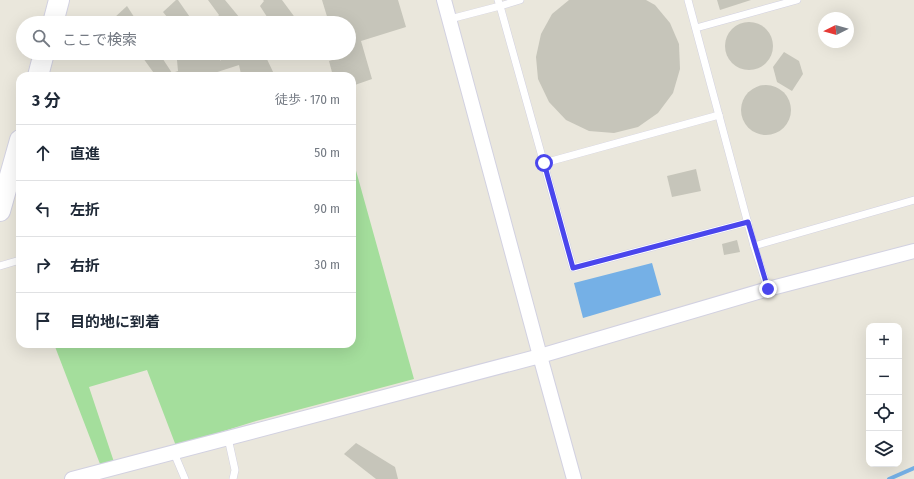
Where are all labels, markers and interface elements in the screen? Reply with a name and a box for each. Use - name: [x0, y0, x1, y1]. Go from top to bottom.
- north arrow: [818, 12, 854, 48]
- search box: [16, 16, 356, 60]
- icon: search: [30, 27, 52, 49]
- text: ここで検索: [62, 31, 137, 49]
- text: 3 分: [32, 90, 61, 111]
- text: 徒歩 · 170 m: [275, 92, 340, 107]
- icon: ahead: [32, 142, 54, 164]
- text: 直進: [70, 145, 100, 163]
- text: 50 m: [314, 145, 340, 160]
- route start: [535, 154, 553, 172]
- icon: left: [32, 198, 54, 220]
- text: 左折: [70, 201, 100, 219]
- text: 90 m: [314, 201, 340, 216]
- icon: right: [32, 254, 54, 276]
- text: 右折: [70, 257, 100, 275]
- text: 30 m: [314, 257, 340, 272]
- route end: [759, 280, 777, 298]
- icon: arrive: [32, 310, 54, 332]
- text: 目的地に到着: [70, 313, 160, 331]
- map controls: [866, 323, 902, 467]
- button: +: [866, 323, 902, 359]
- button: −: [866, 359, 902, 395]
- button: locate: [866, 395, 902, 431]
- button: layers: [866, 431, 902, 467]

